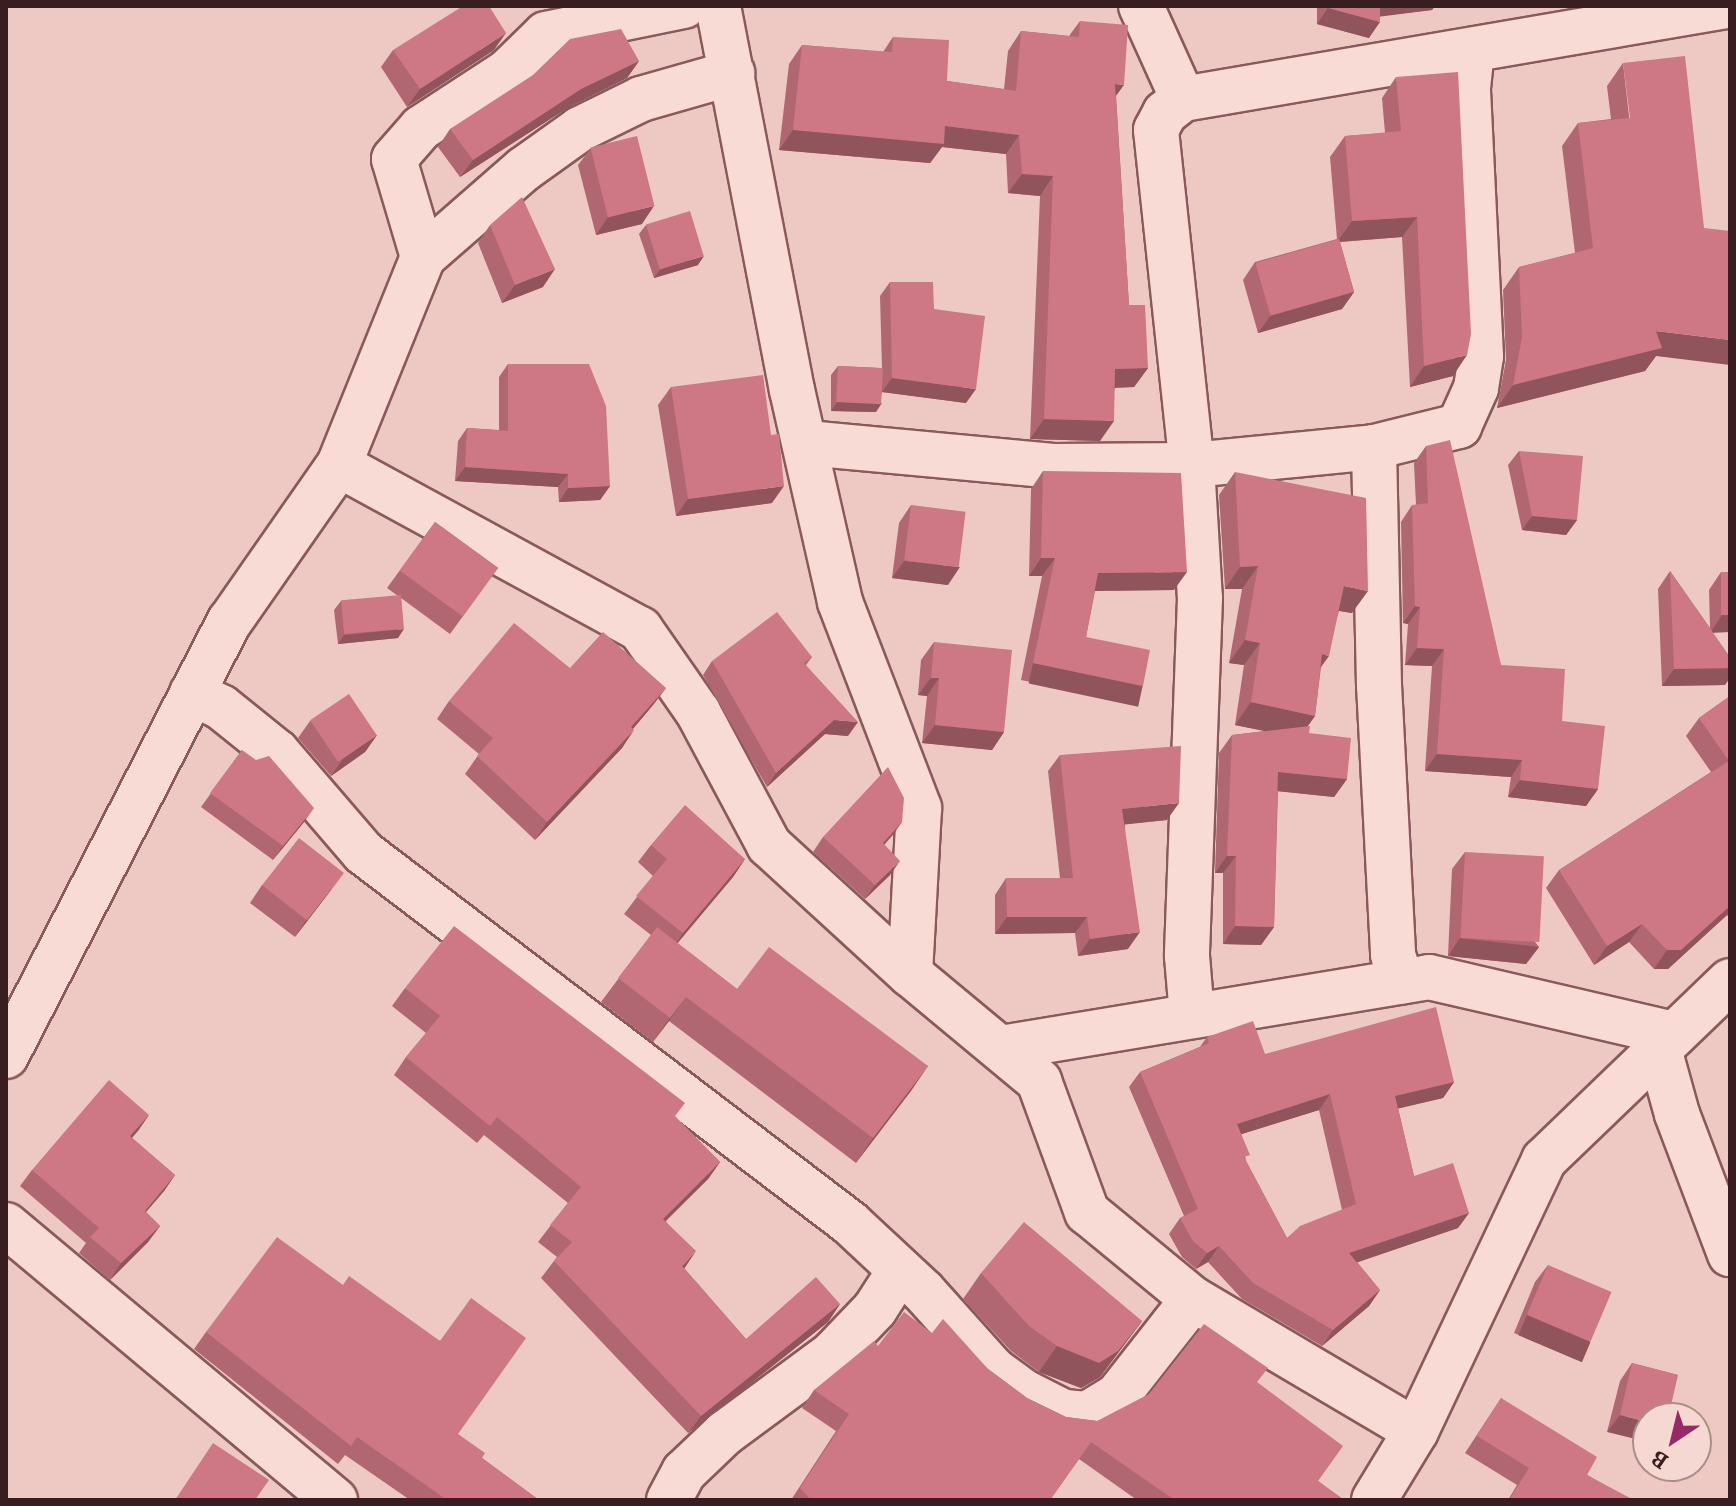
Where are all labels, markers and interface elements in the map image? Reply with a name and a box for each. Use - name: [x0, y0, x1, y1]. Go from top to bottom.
- north arrow: [1632, 1402, 1712, 1482]
- text: B: [1645, 1444, 1673, 1476]

